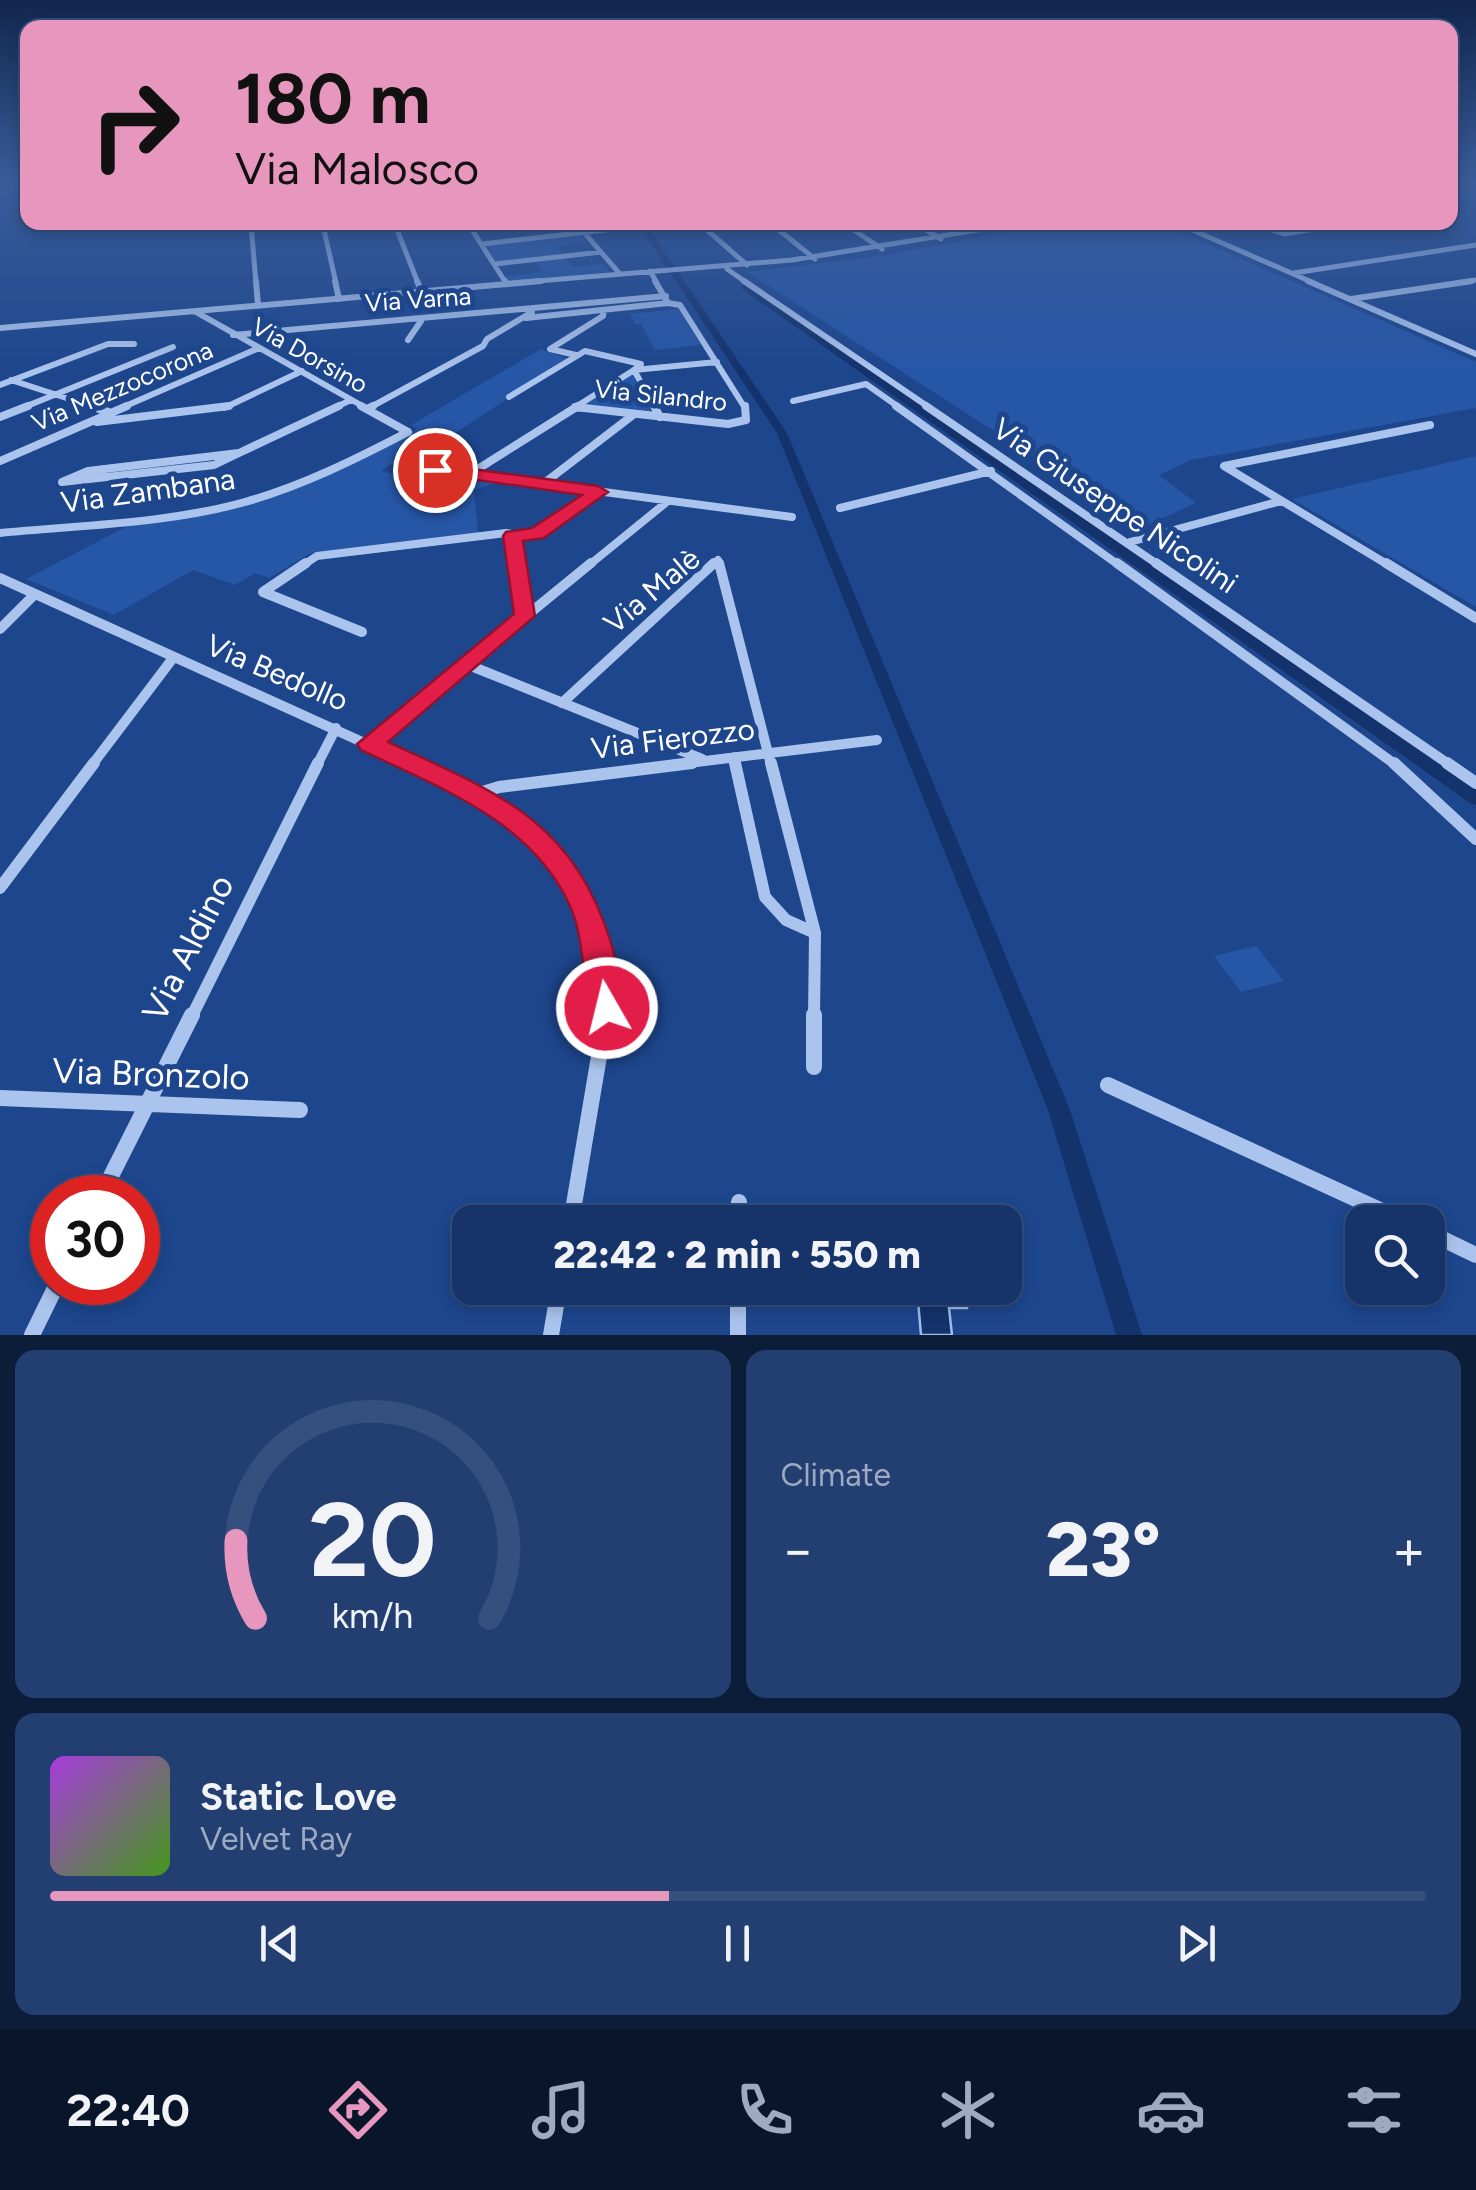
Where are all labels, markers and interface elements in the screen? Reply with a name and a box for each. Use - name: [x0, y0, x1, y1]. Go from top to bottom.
- text: 180 m: [235, 56, 430, 141]
- icon: right: [70, 60, 200, 190]
- text: Via Malosco: [235, 141, 479, 195]
- street label: Via Varna: [364, 280, 472, 318]
- street label: Via Dorsino: [247, 311, 373, 399]
- street label: Via Mezzocorona: [27, 334, 217, 438]
- street label: Via Silandro: [593, 373, 729, 417]
- street label: Via Giuseppe Nicolini: [986, 410, 1245, 601]
- pin: [393, 428, 478, 513]
- icon: arrive: [408, 443, 463, 498]
- street label: Via Zambana: [58, 460, 237, 521]
- street label: Via Malè: [596, 540, 707, 641]
- street label: Via Bedollo: [201, 626, 354, 719]
- street label: Via Fierozzo: [589, 710, 757, 767]
- street label: Via Aldino: [133, 868, 243, 1028]
- position arrow: [555, 956, 659, 1060]
- street label: Via Bronzolo: [52, 1050, 250, 1098]
- speed limit sign: 30: [30, 1175, 160, 1305]
- map controls: [1345, 1205, 1445, 1305]
- button: search: [1345, 1205, 1445, 1305]
- text: 22:42 · 2 min · 550 m: [553, 1232, 921, 1278]
- text: Climate: [781, 1456, 891, 1494]
- text: 20: [309, 1477, 437, 1602]
- text: 23°: [1046, 1505, 1161, 1595]
- text: −: [781, 1517, 815, 1583]
- text: +: [1392, 1517, 1426, 1583]
- text: km/h: [332, 1594, 414, 1637]
- text: Static Love: [200, 1774, 397, 1820]
- text: Velvet Ray: [200, 1820, 352, 1858]
- icon: previous: [252, 1916, 307, 1971]
- icon: pause: [710, 1916, 765, 1971]
- icon: next: [1169, 1916, 1224, 1971]
- icon: directions: [323, 2075, 393, 2145]
- icon: music: [526, 2075, 596, 2145]
- icon: phone: [730, 2075, 800, 2145]
- icon: climate: [933, 2075, 1003, 2145]
- icon: car: [1136, 2075, 1206, 2145]
- icon: filters: [1339, 2075, 1409, 2145]
- text: 22:40: [67, 2083, 190, 2137]

